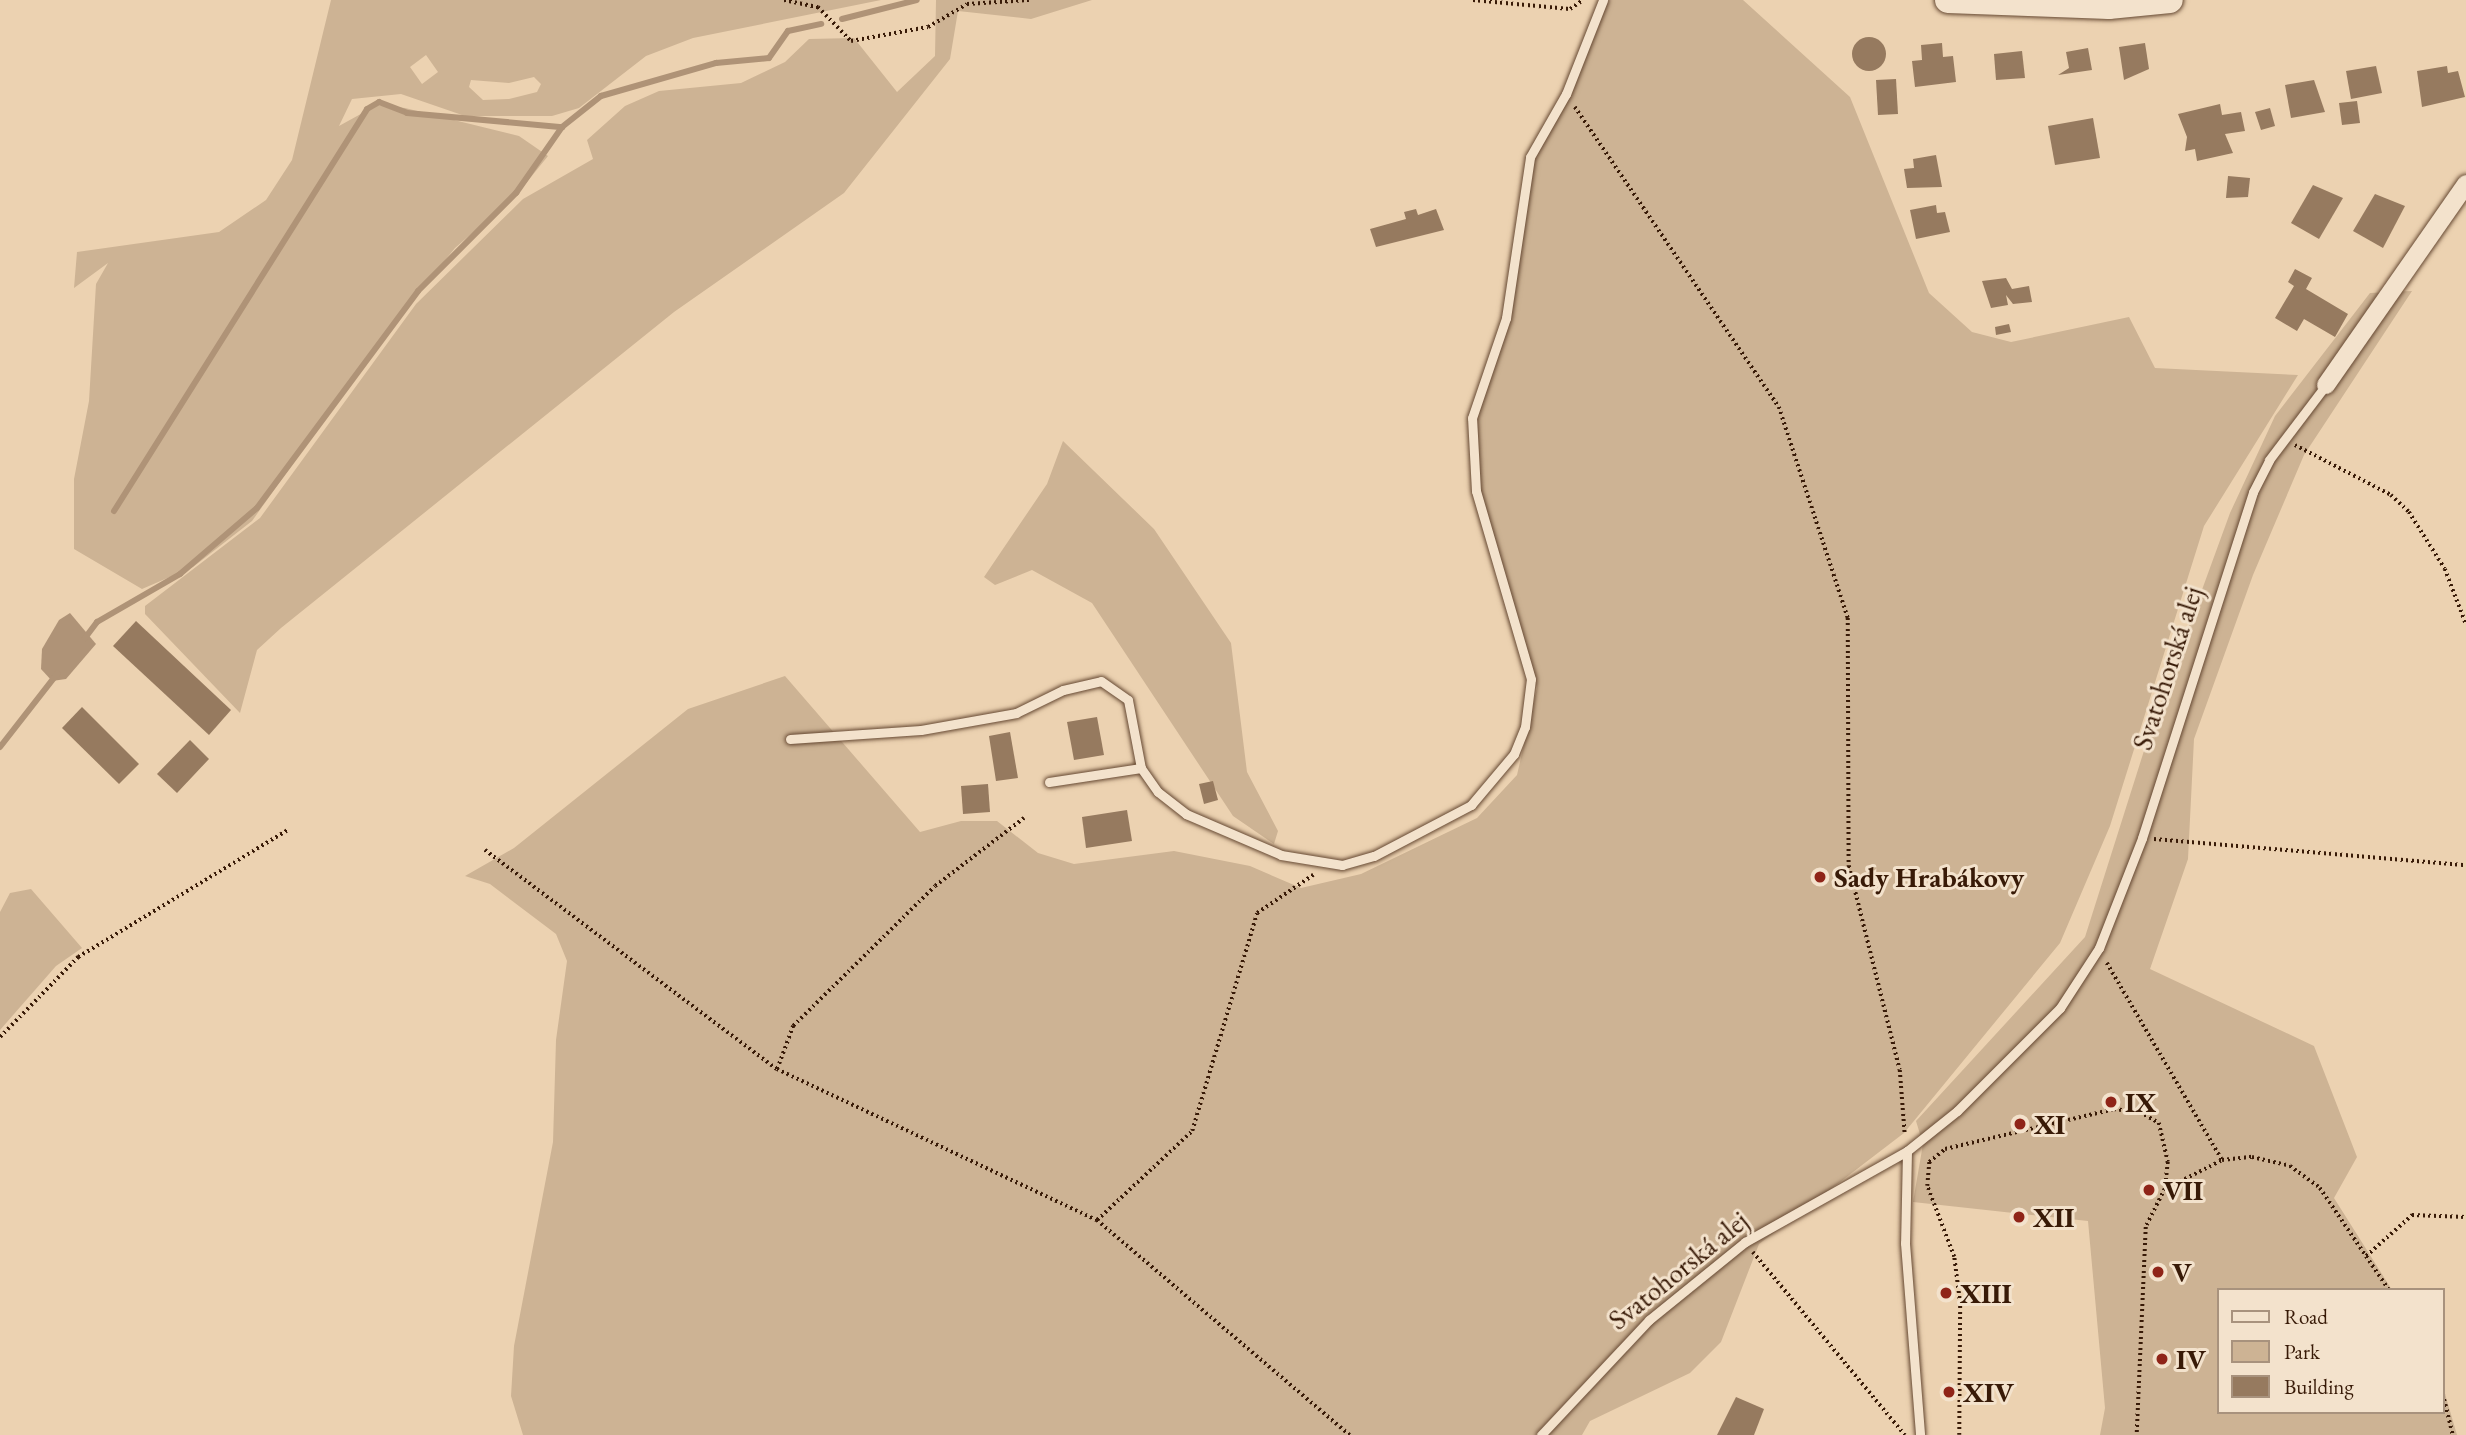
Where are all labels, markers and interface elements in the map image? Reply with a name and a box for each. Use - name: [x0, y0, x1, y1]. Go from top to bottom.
- street label: Svatohorská alej: [2125, 582, 2209, 754]
- place label: Sady Hrabákovy: [1834, 860, 2024, 894]
- marker: Sady Hrabákovy: [1812, 869, 1828, 885]
- place label: IX: [2125, 1085, 2156, 1119]
- marker: IX: [2103, 1094, 2119, 1110]
- place label: XI: [2034, 1107, 2065, 1141]
- marker: XI: [2012, 1116, 2028, 1132]
- place label: VII: [2163, 1173, 2203, 1207]
- marker: VII: [2141, 1182, 2157, 1198]
- place label: XII: [2033, 1200, 2074, 1234]
- street label: Svatohorská alej: [1601, 1203, 1755, 1337]
- marker: XII: [2011, 1209, 2027, 1225]
- place label: V: [2172, 1255, 2192, 1289]
- marker: V: [2150, 1264, 2166, 1280]
- place label: XIII: [1960, 1276, 2012, 1310]
- marker: XIII: [1938, 1285, 1954, 1301]
- legend: [2218, 1288, 2445, 1414]
- text: Road: [2284, 1303, 2328, 1330]
- text: Park: [2284, 1338, 2320, 1365]
- place label: IV: [2176, 1342, 2206, 1376]
- marker: IV: [2154, 1351, 2170, 1367]
- text: Building: [2284, 1373, 2354, 1400]
- place label: XIV: [1963, 1375, 2014, 1409]
- marker: XIV: [1941, 1384, 1957, 1400]

